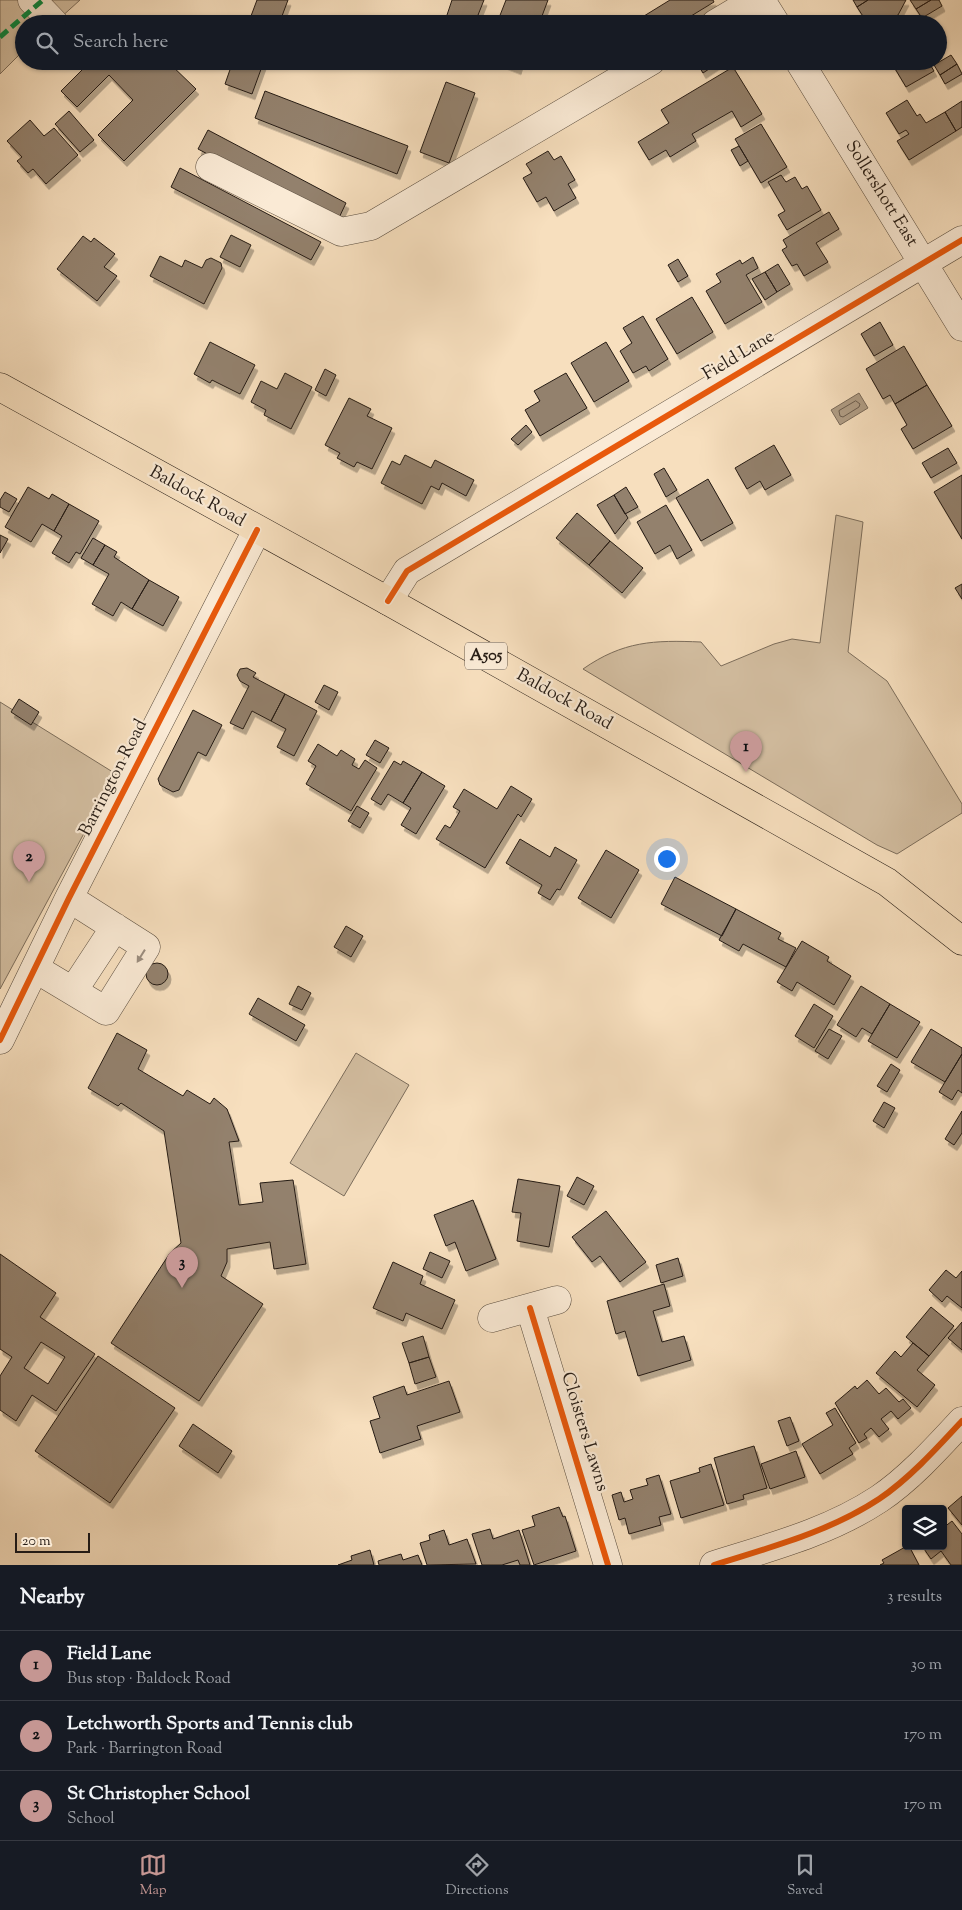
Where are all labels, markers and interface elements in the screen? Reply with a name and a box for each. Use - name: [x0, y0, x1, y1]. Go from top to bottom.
- search box: [15, 15, 947, 70]
- icon: search: [33, 29, 61, 57]
- text: Search here: [73, 29, 168, 56]
- street label: Sollershott East: [838, 136, 924, 252]
- street label: Field Lane: [698, 324, 780, 388]
- street label: Baldock Road: [144, 460, 250, 534]
- road number: A505: [465, 642, 507, 669]
- street label: Baldock Road: [511, 663, 617, 737]
- street label: Barrington Road: [73, 715, 155, 841]
- pin: 1: [730, 731, 762, 772]
- pin: 2: [13, 841, 45, 882]
- your location: [654, 846, 680, 872]
- one-way arrow: [136, 949, 145, 962]
- pin: 3: [166, 1247, 198, 1288]
- street label: Cloisters Lawns: [553, 1369, 615, 1495]
- map controls: [902, 1505, 947, 1550]
- button: layers: [902, 1505, 947, 1550]
- scale bar: [15, 1530, 90, 1553]
- text: 20 m: [22, 1532, 51, 1552]
- text: Nearby: [20, 1583, 85, 1613]
- text: 3 results: [887, 1586, 942, 1609]
- text: Field Lane: [67, 1641, 151, 1668]
- text: 1: [33, 1654, 39, 1677]
- text: 30 m: [911, 1654, 942, 1677]
- text: Bus stop · Baldock Road: [67, 1668, 231, 1691]
- text: Letchworth Sports and Tennis club: [67, 1711, 353, 1738]
- text: 2: [32, 1724, 40, 1747]
- text: 170 m: [904, 1724, 942, 1747]
- text: Park · Barrington Road: [67, 1738, 222, 1761]
- text: St Christopher School: [67, 1781, 250, 1808]
- text: 3: [33, 1794, 39, 1817]
- text: 170 m: [904, 1794, 942, 1817]
- text: School: [67, 1808, 115, 1831]
- tab: Map: [139, 1851, 167, 1901]
- tab: Directions: [445, 1851, 509, 1901]
- tab: Saved: [787, 1851, 823, 1901]

